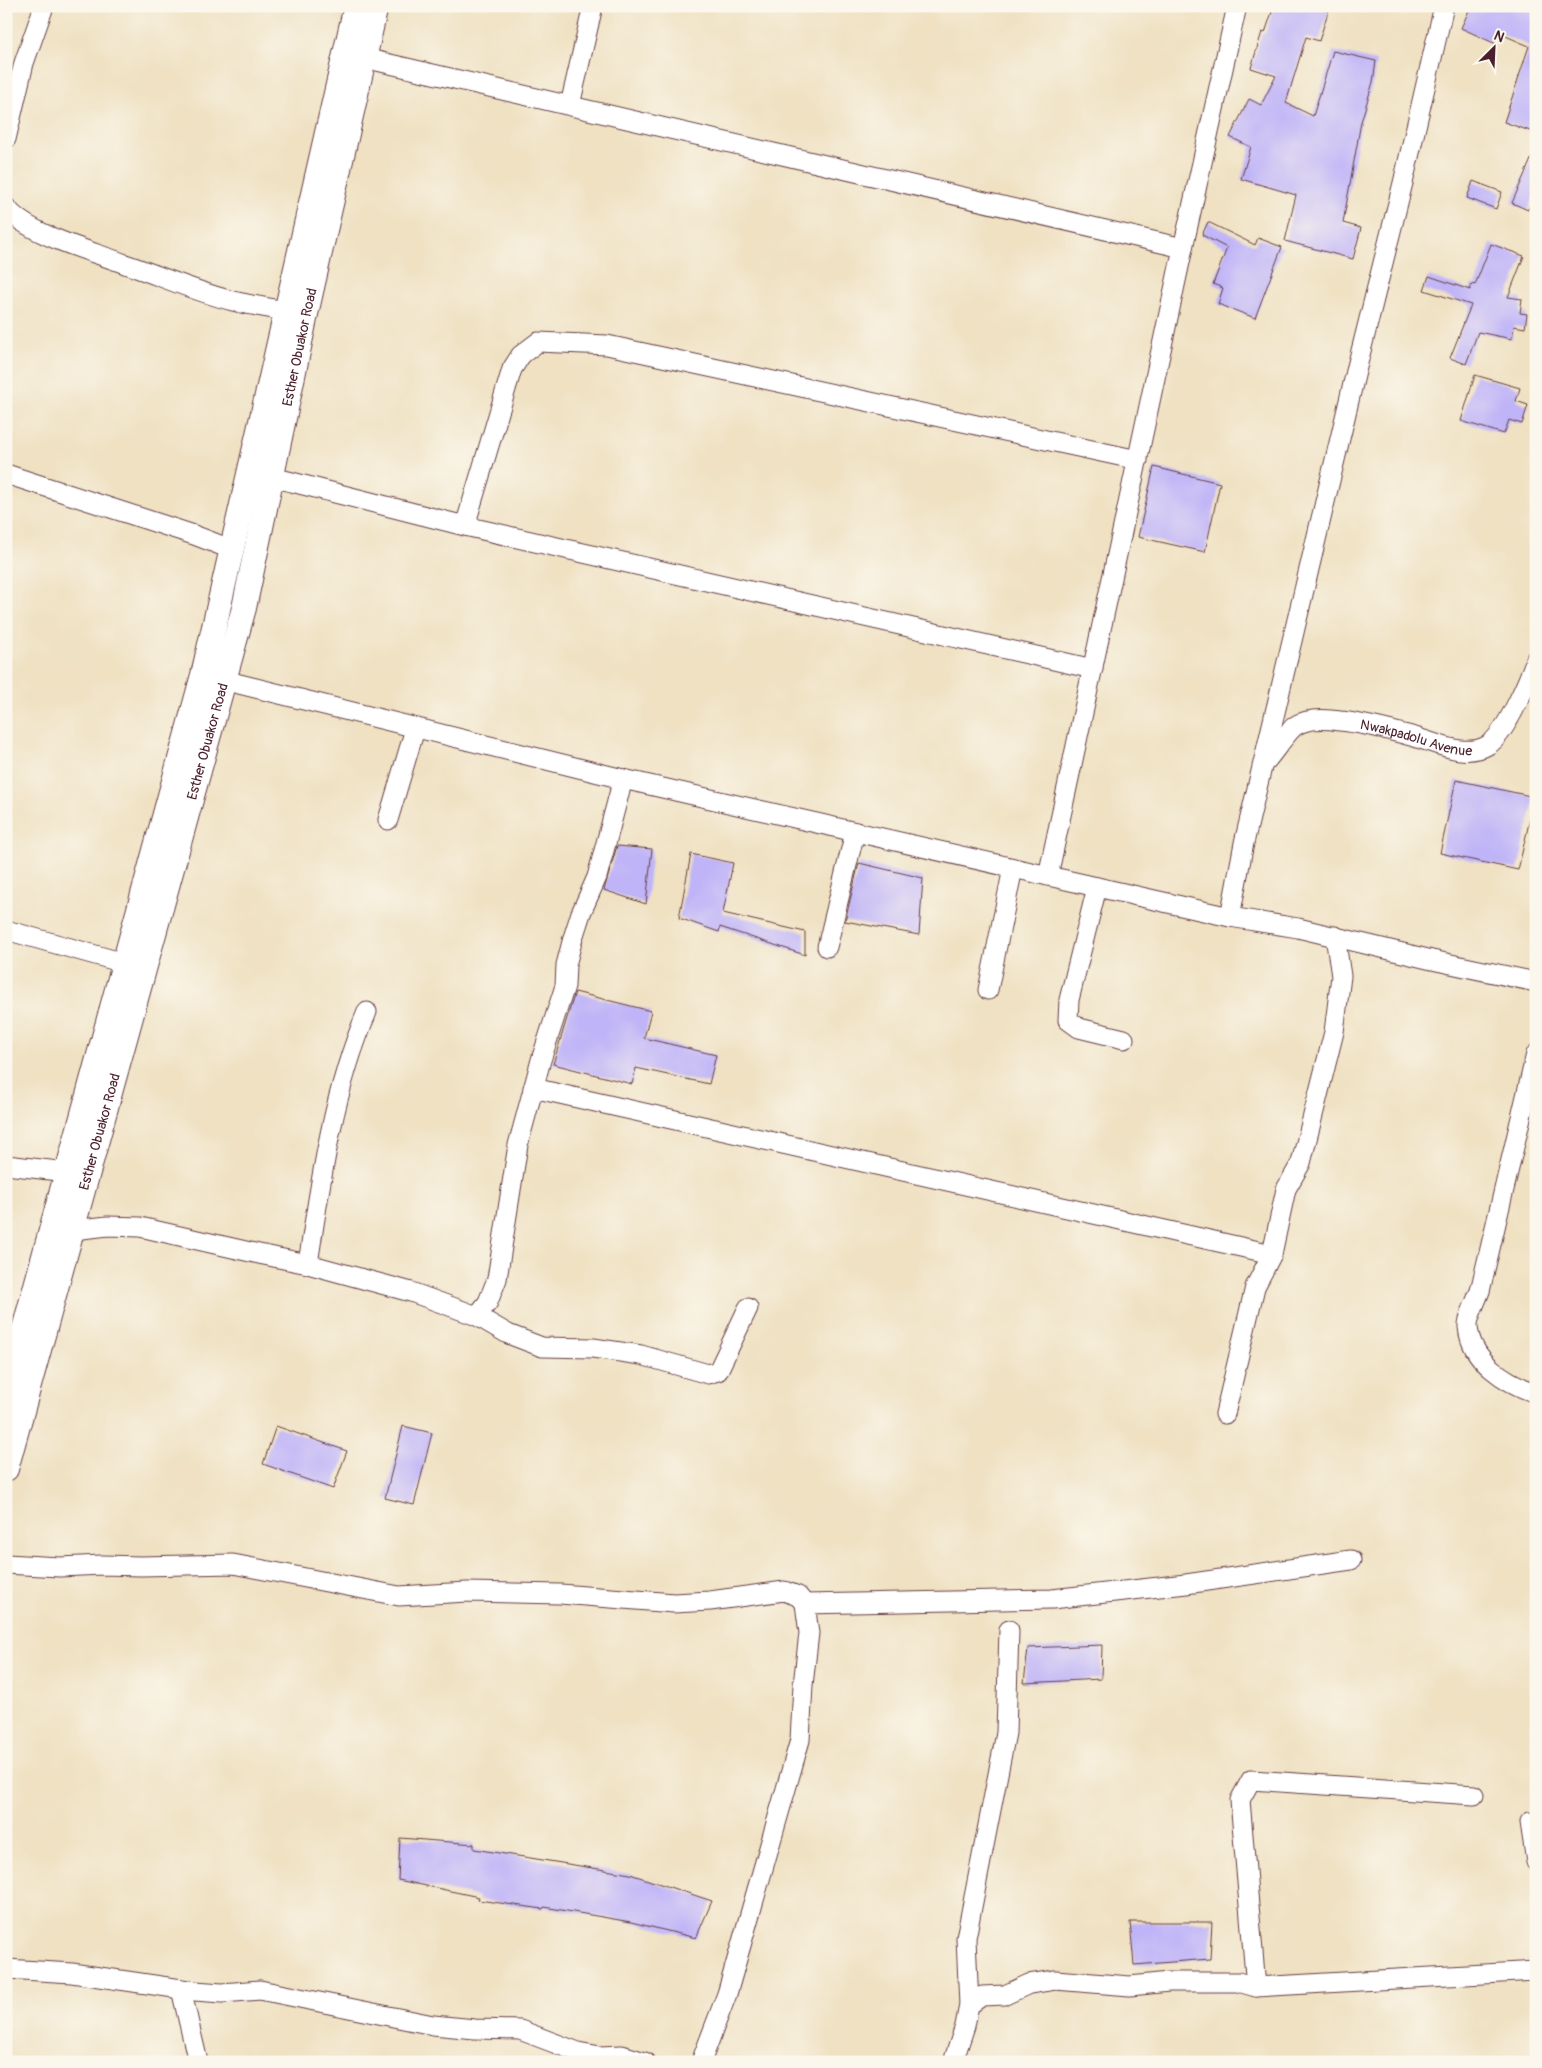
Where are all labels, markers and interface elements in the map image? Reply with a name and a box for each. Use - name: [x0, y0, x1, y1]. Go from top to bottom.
- north arrow: [1470, 22, 1520, 72]
- text: N: [1491, 27, 1507, 46]
- street label: Esther Obuakor Road: [278, 286, 320, 408]
- street label: Esther Obuakor Road: [183, 681, 231, 802]
- street label: Nwakpadolu Avenue: [1359, 715, 1473, 759]
- street label: Esther Obuakor Road: [75, 1071, 124, 1192]

